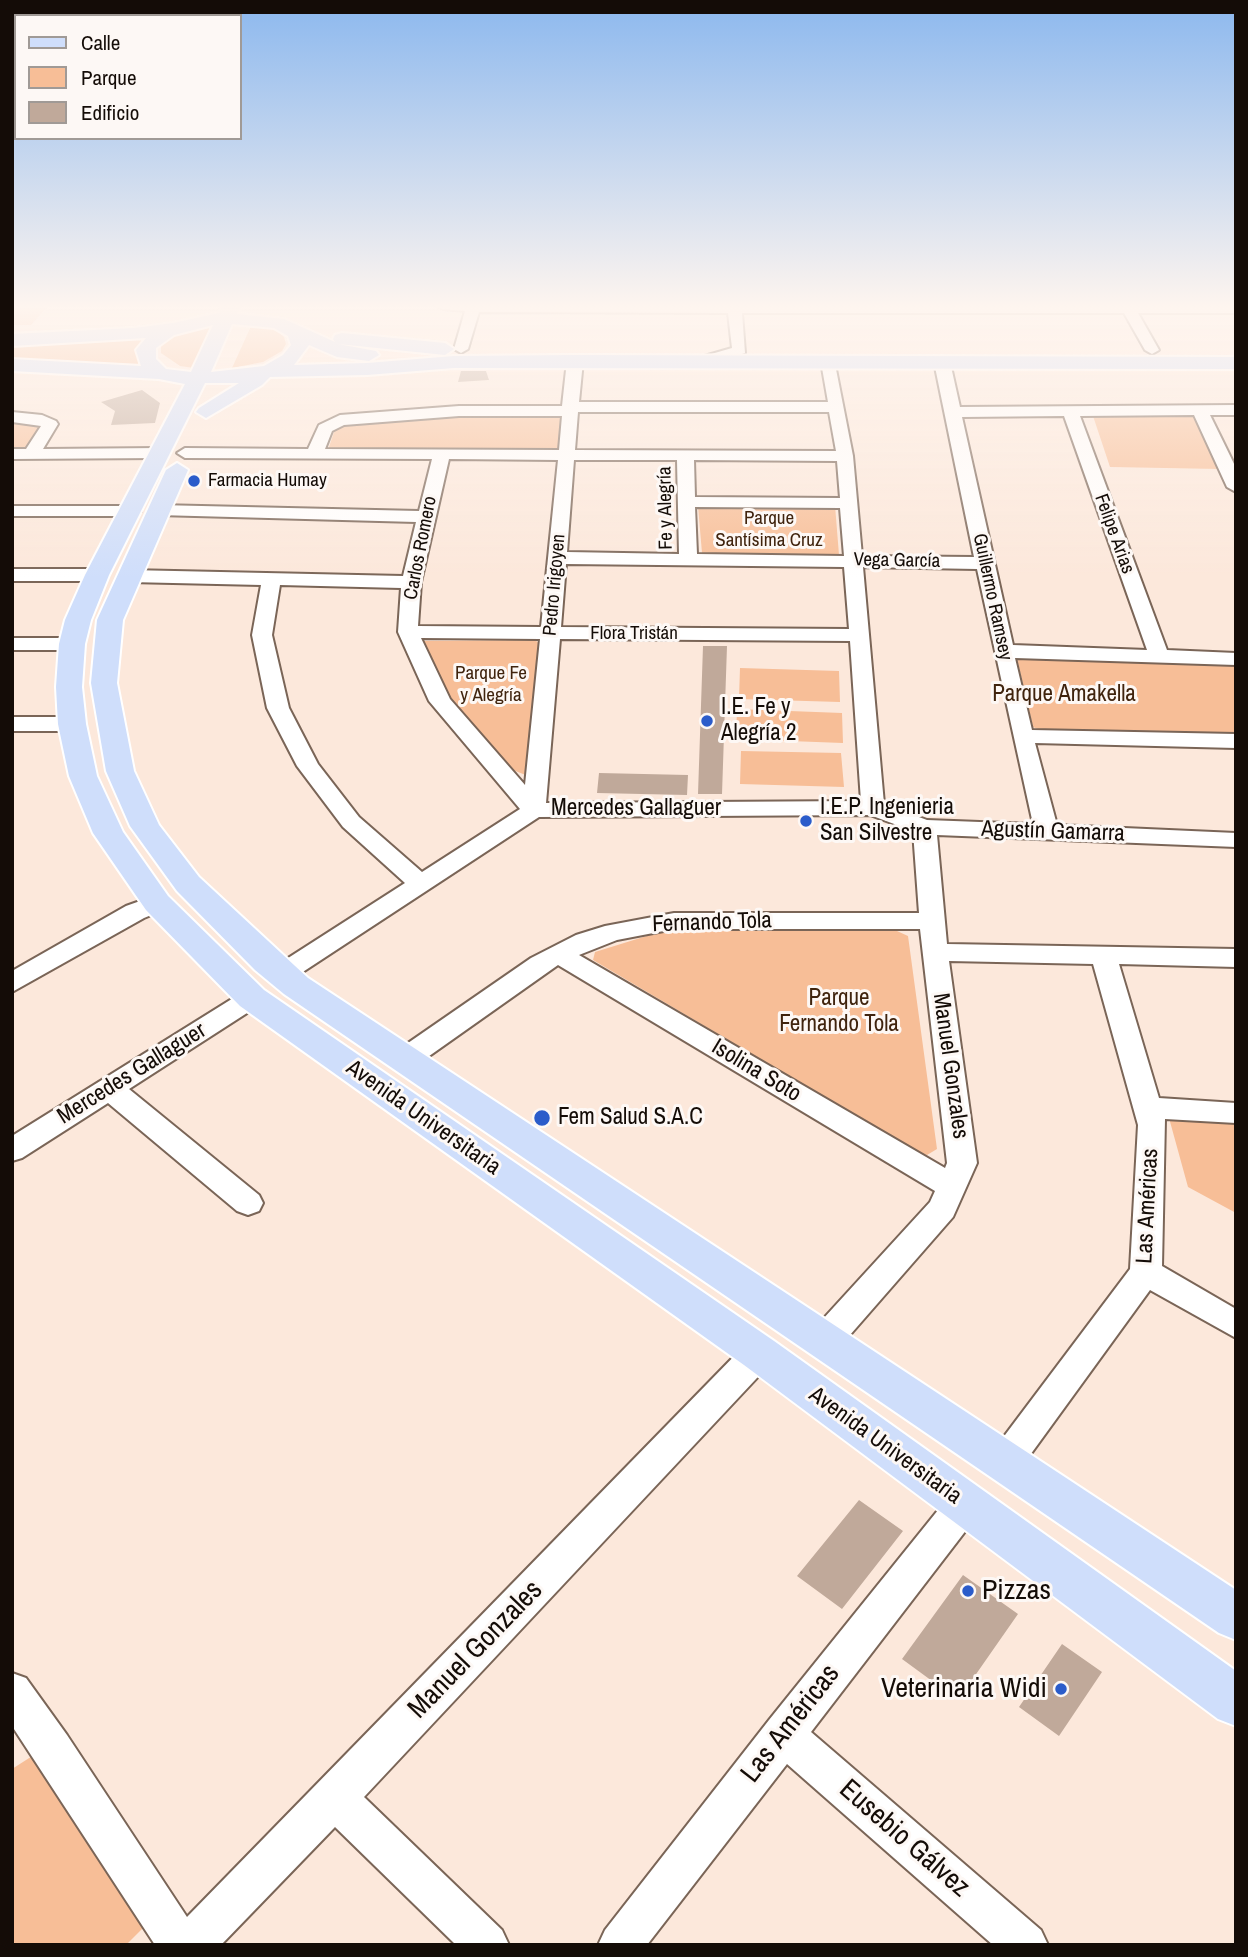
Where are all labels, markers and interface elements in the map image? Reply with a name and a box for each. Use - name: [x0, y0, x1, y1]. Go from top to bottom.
- legend: [14, 14, 242, 140]
- text: Calle: [81, 28, 120, 57]
- text: Parque: [81, 63, 137, 92]
- text: Edificio: [81, 98, 139, 127]
- street label: Fe y Alegría: [654, 466, 678, 550]
- place label: Farmacia Humay: [208, 470, 327, 492]
- marker: Farmacia Humay: [186, 473, 202, 489]
- street label: Felipe Arias: [1089, 491, 1139, 577]
- street label: Carlos Romero: [400, 494, 442, 602]
- park label: Parque Santísima Cruz: [715, 508, 823, 552]
- street label: Guillermo Ramsey: [967, 532, 1017, 662]
- street label: Pedro Irigoyen: [539, 533, 571, 637]
- street label: Vega García: [853, 549, 941, 573]
- street label: Flora Tristán: [590, 623, 678, 645]
- park label: Parque Fe y Alegría: [455, 663, 527, 707]
- park label: Parque Amakella: [992, 681, 1136, 709]
- place label: I.E. Fe y Alegría 2: [721, 694, 796, 748]
- marker: I.E. Fe y Alegría 2: [699, 713, 715, 729]
- place label: I.E.P. Ingenieria San Silvestre: [820, 794, 954, 848]
- street label: Mercedes Gallaguer: [551, 795, 721, 823]
- marker: I.E.P. Ingenieria San Silvestre: [798, 813, 814, 829]
- street label: Agustín Gamarra: [981, 816, 1125, 848]
- street label: Fernando Tola: [652, 907, 772, 939]
- park label: Parque Fernando Tola: [779, 985, 899, 1039]
- street label: Manuel Gonzales: [926, 991, 974, 1141]
- street label: Mercedes Gallaguer: [53, 1017, 211, 1131]
- street label: Isolina Soto: [706, 1034, 806, 1108]
- street label: Avenida Universitaria: [341, 1054, 505, 1182]
- place label: Fem Salud S.A.C: [558, 1104, 703, 1132]
- marker: Fem Salud S.A.C: [532, 1108, 552, 1128]
- street label: Las Américas: [1131, 1148, 1165, 1264]
- street label: Avenida Universitaria: [803, 1381, 967, 1511]
- street label: Manuel Gonzales: [402, 1574, 550, 1726]
- place label: Pizzas: [982, 1574, 1051, 1608]
- marker: Pizzas: [960, 1583, 976, 1599]
- street label: Las Américas: [735, 1658, 847, 1790]
- place label: Veterinaria Widi: [881, 1672, 1047, 1706]
- marker: Veterinaria Widi: [1053, 1681, 1069, 1697]
- street label: Eusebio Gálvez: [832, 1773, 976, 1905]

